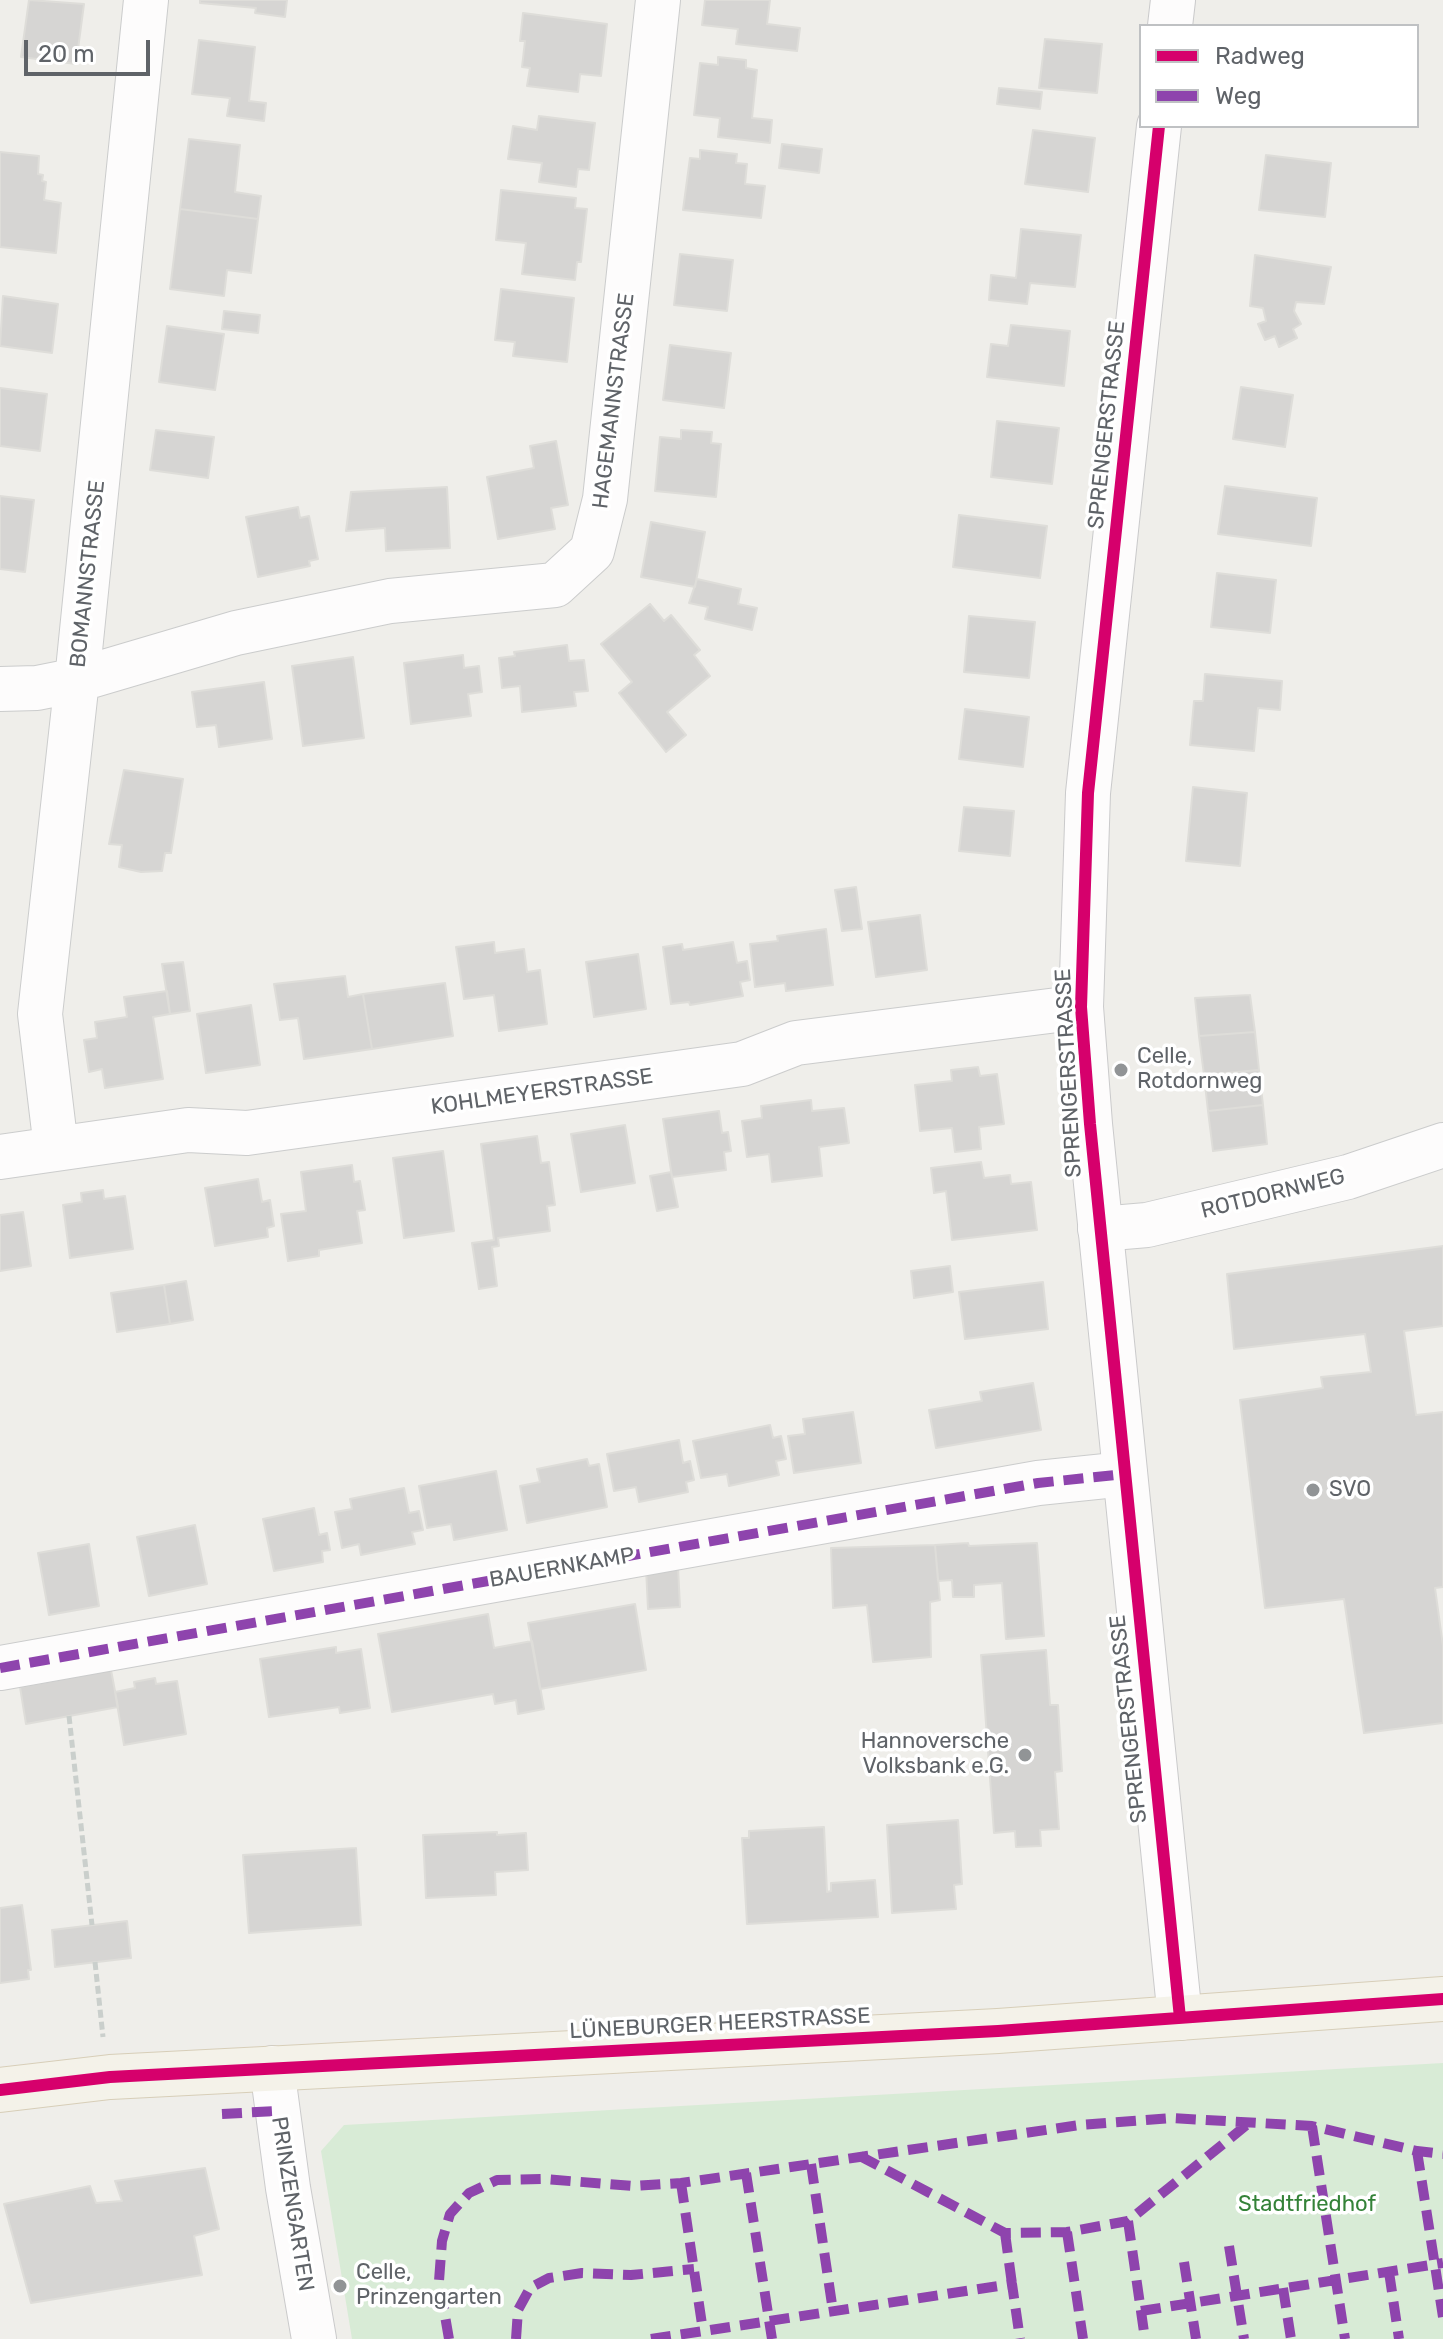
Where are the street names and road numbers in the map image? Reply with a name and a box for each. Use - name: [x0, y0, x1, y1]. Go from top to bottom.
- street label: HAGEMANNSTRASSE: [588, 292, 640, 510]
- street label: SPRENGERSTRASSE: [1083, 319, 1131, 531]
- street label: BOMANNSTRASSE: [65, 479, 111, 669]
- street label: SPRENGERSTRASSE: [1050, 968, 1088, 1178]
- street label: KOHLMEYERSTRASSE: [429, 1063, 655, 1121]
- street label: ROTDORNWEG: [1198, 1163, 1348, 1225]
- street label: BAUERNKAMP: [487, 1542, 637, 1594]
- street label: SPRENGERSTRASSE: [1105, 1613, 1153, 1825]
- street label: LÜNEBURGER HEERSTRASSE: [569, 2003, 871, 2045]
- street label: PRINZENGARTEN: [265, 2115, 319, 2293]

